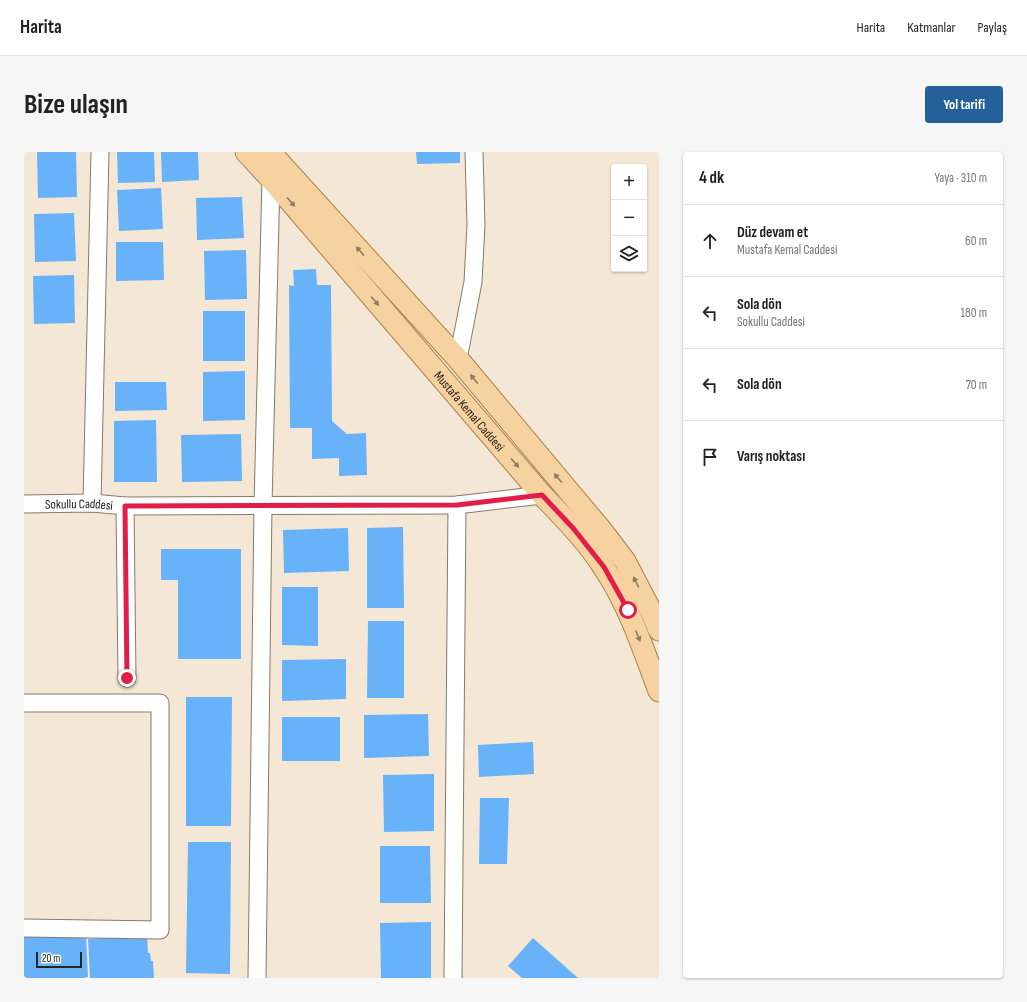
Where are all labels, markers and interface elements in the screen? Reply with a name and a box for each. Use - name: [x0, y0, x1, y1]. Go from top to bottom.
- text: Harita: [20, 16, 62, 39]
- text: Harita: [857, 19, 885, 36]
- text: Katmanlar: [907, 19, 956, 36]
- text: Paylaş: [978, 19, 1007, 36]
- button: Yol tarifi: [925, 86, 1003, 123]
- text: Bize ulaşın: [24, 88, 128, 121]
- map controls: [611, 164, 647, 272]
- button: +: [611, 164, 647, 200]
- text: 4 dk: [699, 168, 724, 188]
- text: Yaya · 310 m: [934, 170, 987, 186]
- one-way arrow: [286, 197, 295, 207]
- button: −: [611, 200, 647, 236]
- text: Düz devam et: [737, 223, 808, 242]
- icon: ahead: [699, 230, 721, 252]
- text: 60 m: [965, 233, 987, 249]
- button: layers: [611, 236, 647, 272]
- text: Mustafa Kemal Caddesi: [737, 242, 837, 258]
- one-way arrow: [355, 246, 364, 256]
- one-way arrow: [371, 295, 380, 306]
- text: Sola dön: [737, 295, 782, 314]
- icon: left: [699, 302, 721, 324]
- text: 180 m: [961, 305, 987, 321]
- text: Sokullu Caddesi: [737, 314, 805, 330]
- street label: Mustafa Kemal Caddesi: [430, 368, 508, 455]
- one-way arrow: [470, 374, 479, 384]
- icon: left: [699, 374, 721, 396]
- text: Sola dön: [737, 375, 782, 394]
- text: 70 m: [966, 377, 987, 393]
- icon: arrive: [699, 446, 721, 468]
- text: Varış noktası: [737, 447, 805, 466]
- one-way arrow: [510, 458, 519, 468]
- one-way arrow: [554, 473, 563, 484]
- street label: Sokullu Caddesi: [45, 496, 114, 514]
- one-way arrow: [633, 576, 639, 588]
- route start: [619, 601, 637, 619]
- one-way arrow: [635, 630, 641, 641]
- route end: [118, 669, 136, 687]
- scale bar: [36, 950, 82, 969]
- text: 20 m: [42, 952, 60, 965]

